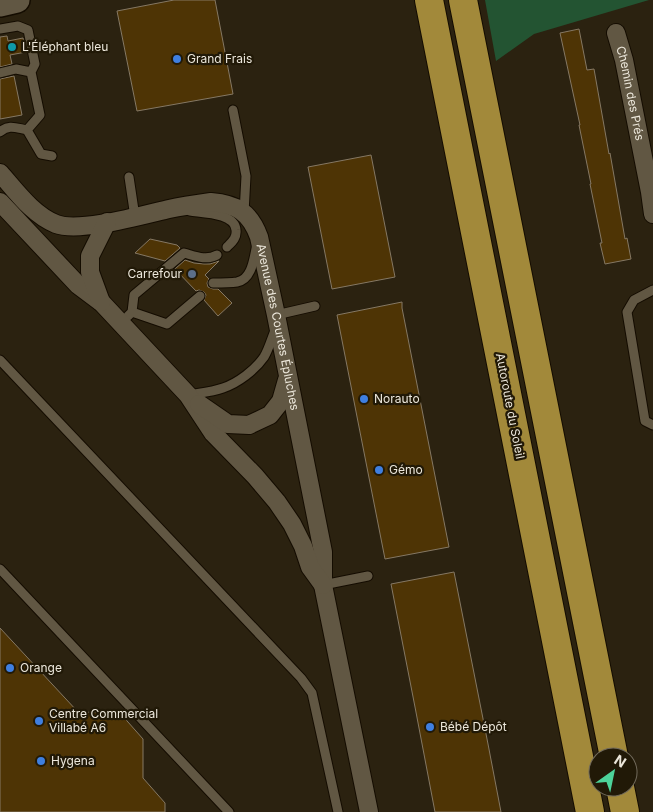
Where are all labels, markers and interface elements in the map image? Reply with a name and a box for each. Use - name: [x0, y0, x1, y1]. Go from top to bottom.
- place label: L'Éléphant bleu: [22, 39, 108, 54]
- marker: L'Éléphant bleu: [6, 41, 18, 53]
- street label: Chemin des Prés: [613, 44, 648, 142]
- place label: Grand Frais: [187, 51, 252, 66]
- marker: Grand Frais: [171, 53, 183, 65]
- street label: Avenue des Courtes Épluches: [254, 242, 303, 412]
- place label: Carrefour: [128, 266, 182, 281]
- marker: Carrefour: [186, 268, 198, 280]
- street label: Autoroute du Soleil: [493, 352, 528, 460]
- place label: Norauto: [374, 391, 420, 406]
- marker: Norauto: [358, 393, 370, 405]
- place label: Gémo: [389, 462, 423, 477]
- marker: Gémo: [373, 464, 385, 476]
- place label: Orange: [20, 660, 62, 675]
- marker: Orange: [4, 662, 16, 674]
- place label: Centre Commercial Villabé A6: [49, 706, 158, 735]
- marker: Centre Commercial Villabé A6: [33, 715, 45, 727]
- place label: Bébé Dépôt: [440, 719, 507, 734]
- marker: Bébé Dépôt: [424, 721, 436, 733]
- north arrow: [588, 747, 638, 797]
- text: N: [611, 751, 629, 771]
- place label: Hygena: [51, 753, 95, 768]
- marker: Hygena: [35, 755, 47, 767]

